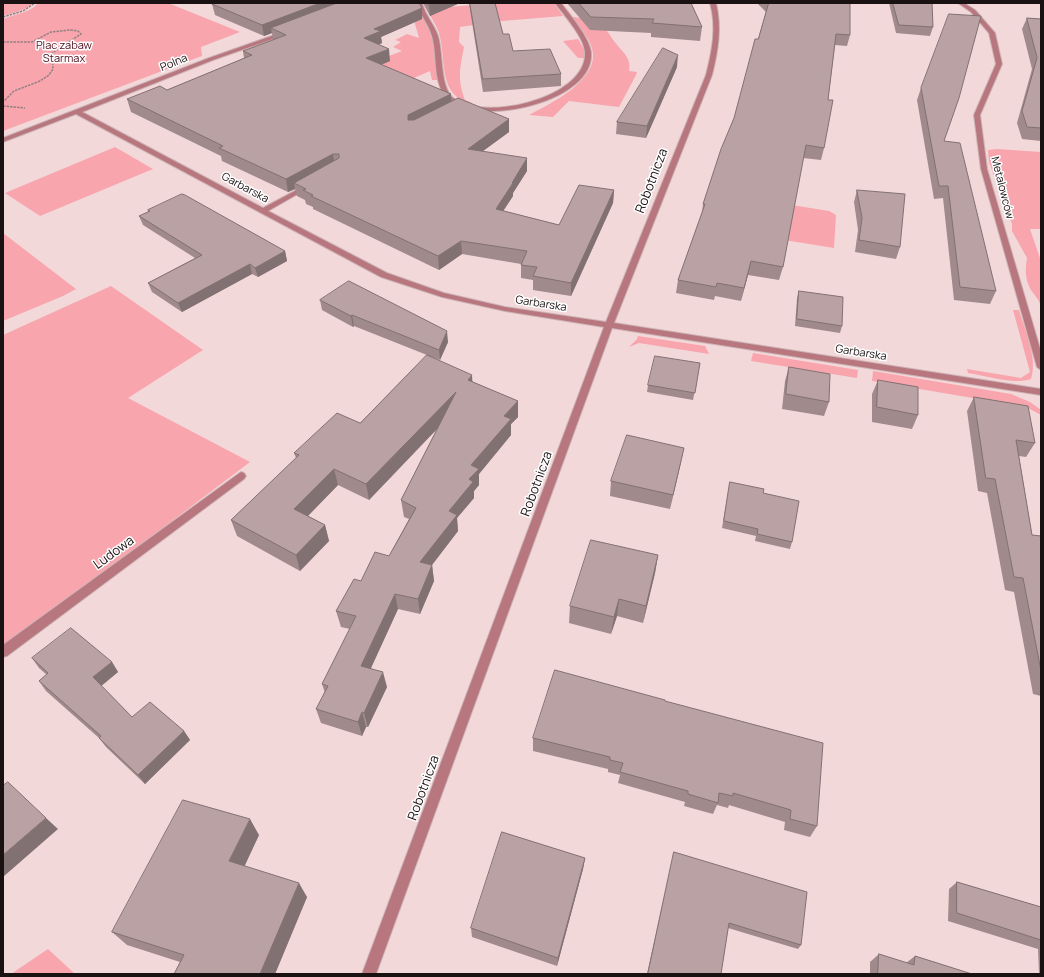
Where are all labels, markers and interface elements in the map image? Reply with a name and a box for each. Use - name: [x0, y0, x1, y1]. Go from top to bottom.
- park label: Plac zabaw Starmax: [36, 39, 92, 65]
- street label: Polna: [158, 52, 190, 74]
- street label: Robotnicza: [633, 146, 671, 216]
- street label: Metalowców: [988, 155, 1016, 221]
- street label: Garbarska: [219, 170, 271, 206]
- street label: Garbarska: [515, 293, 567, 315]
- street label: Garbarska: [835, 342, 887, 364]
- street label: Robotnicza: [518, 449, 556, 519]
- street label: Ludowa: [91, 533, 137, 573]
- street label: Robotnicza: [405, 753, 443, 823]

